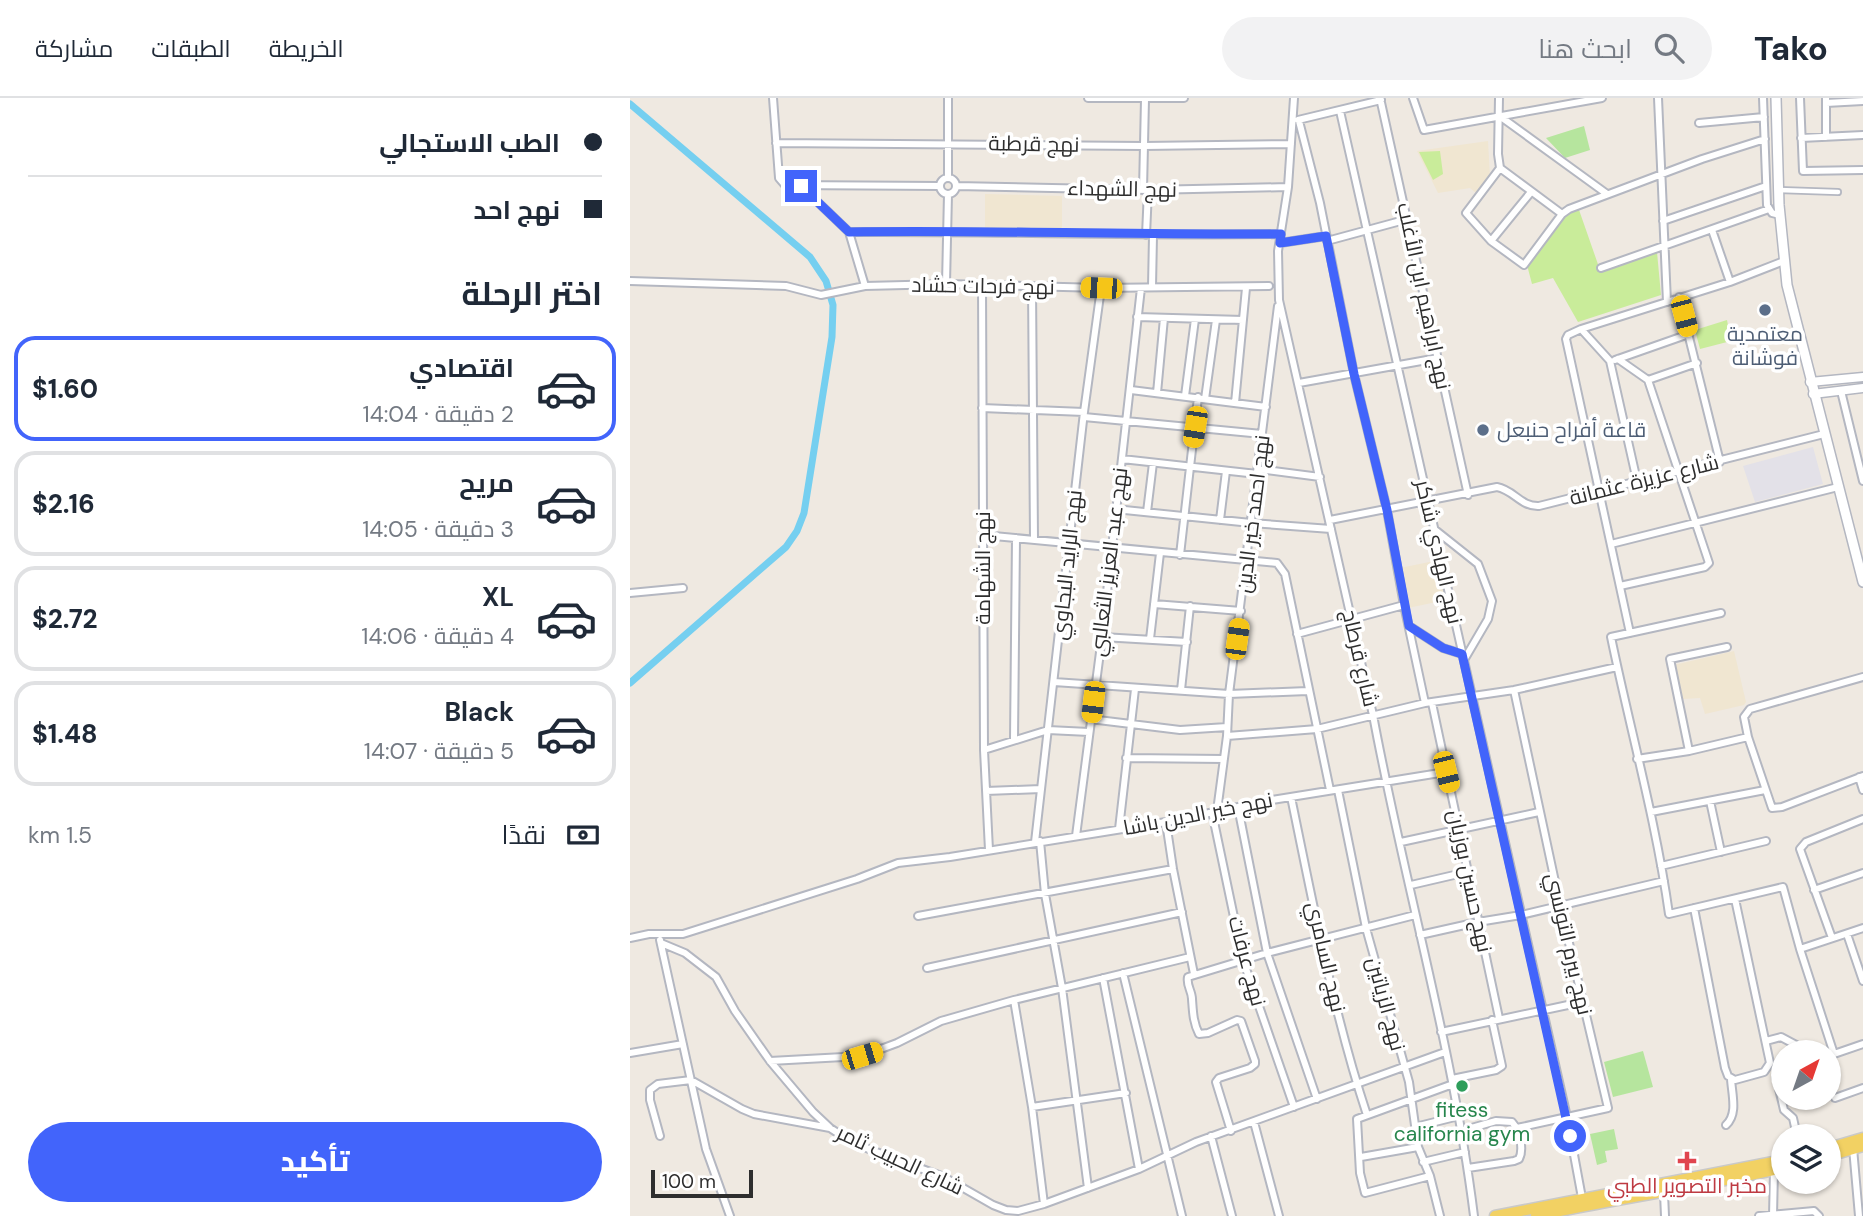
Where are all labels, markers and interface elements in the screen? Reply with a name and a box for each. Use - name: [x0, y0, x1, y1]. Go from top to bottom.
- search box: [1222, 17, 1712, 80]
- text: Tako: [1754, 27, 1828, 70]
- icon: search: [1650, 29, 1688, 67]
- text: ابحث هنا: [1538, 32, 1632, 66]
- text: مشاركة: [35, 33, 113, 64]
- text: الطبقات: [151, 33, 231, 64]
- text: الخريطة: [269, 33, 344, 64]
- text: الطب الاستجالي: [379, 126, 560, 160]
- street label: نهج قرطبة: [988, 129, 1080, 159]
- route end: [785, 170, 817, 202]
- street label: نهج الشهداء: [1067, 174, 1177, 204]
- text: نهج احد: [473, 193, 560, 227]
- street label: نهج ابراهيم ابن الأغلب: [1391, 200, 1457, 392]
- street label: نهج فرحات حشاد: [911, 271, 1055, 301]
- text: اختر الرحلة: [461, 273, 602, 315]
- car: [1080, 277, 1123, 299]
- car: [1669, 293, 1700, 339]
- marker: معتمدية فوشانة: [1757, 302, 1773, 318]
- place label: معتمدية فوشانة: [1727, 320, 1803, 372]
- text: اقتصادي: [409, 351, 514, 385]
- icon: car: [535, 357, 598, 420]
- text: $1.60: [32, 372, 98, 406]
- text: 2 دقيقة · 14:04: [363, 399, 514, 429]
- car: [1182, 405, 1209, 449]
- place label: قاعة أفراح حنبعل: [1497, 416, 1646, 444]
- marker: قاعة أفراح حنبعل: [1475, 422, 1491, 438]
- street label: نهج احمد خير الدين: [1229, 433, 1277, 595]
- street label: شارع عزيزة عثمانة: [1566, 448, 1722, 512]
- text: مريح: [459, 466, 514, 500]
- street label: نهج عبد العزيز الثعالبي: [1084, 466, 1136, 658]
- icon: car: [535, 472, 598, 535]
- street label: نهج الهادي شاكر: [1407, 476, 1469, 627]
- text: $2.16: [32, 487, 95, 521]
- street label: نهج الرايد البجاوي: [1045, 489, 1091, 642]
- street label: نهج الشهامة: [969, 511, 997, 625]
- text: 3 دقيقة · 14:05: [362, 514, 514, 544]
- text: XL: [482, 580, 514, 614]
- icon: car: [535, 587, 598, 650]
- text: $2.72: [32, 602, 97, 636]
- street label: شارع قرطاج: [1335, 606, 1385, 710]
- car: [1224, 617, 1251, 661]
- text: 4 دقيقة · 14:06: [361, 621, 514, 651]
- car: [1081, 680, 1106, 724]
- text: Black: [444, 695, 514, 729]
- icon: car: [535, 702, 598, 765]
- text: $1.48: [32, 717, 98, 751]
- text: 5 دقيقة · 14:07: [364, 736, 514, 766]
- car: [1431, 749, 1462, 795]
- street label: نهج خير الدين باشا: [1121, 786, 1275, 842]
- street label: نهج حسين بوزيان: [1441, 807, 1499, 955]
- icon: cash: [564, 816, 602, 854]
- text: نقدًا: [502, 818, 546, 852]
- text: 1.5 km: [28, 820, 92, 850]
- street label: نهج بيرم التونسي: [1538, 870, 1599, 1018]
- street label: نهج السامري: [1298, 899, 1352, 1015]
- street label: نهج عرفات: [1222, 913, 1272, 1009]
- street label: نهج الزياتين: [1360, 954, 1412, 1054]
- car: [839, 1040, 886, 1072]
- north arrow: [1771, 1040, 1841, 1110]
- map controls: [1771, 1040, 1841, 1194]
- marker: fitess california gym: [1454, 1078, 1470, 1094]
- place label: fitess california gym: [1394, 1096, 1530, 1148]
- street label: شارع الحبيب ثامر: [831, 1118, 968, 1202]
- route start: [1554, 1120, 1586, 1152]
- button: تأكيد: [28, 1122, 602, 1202]
- button: layers: [1771, 1124, 1841, 1194]
- marker: مخبر التصوير الطبي: [1677, 1151, 1697, 1171]
- scale bar: [651, 1167, 752, 1199]
- text: 100 m: [662, 1169, 716, 1194]
- place label: مخبر التصوير الطبي: [1607, 1172, 1767, 1202]

